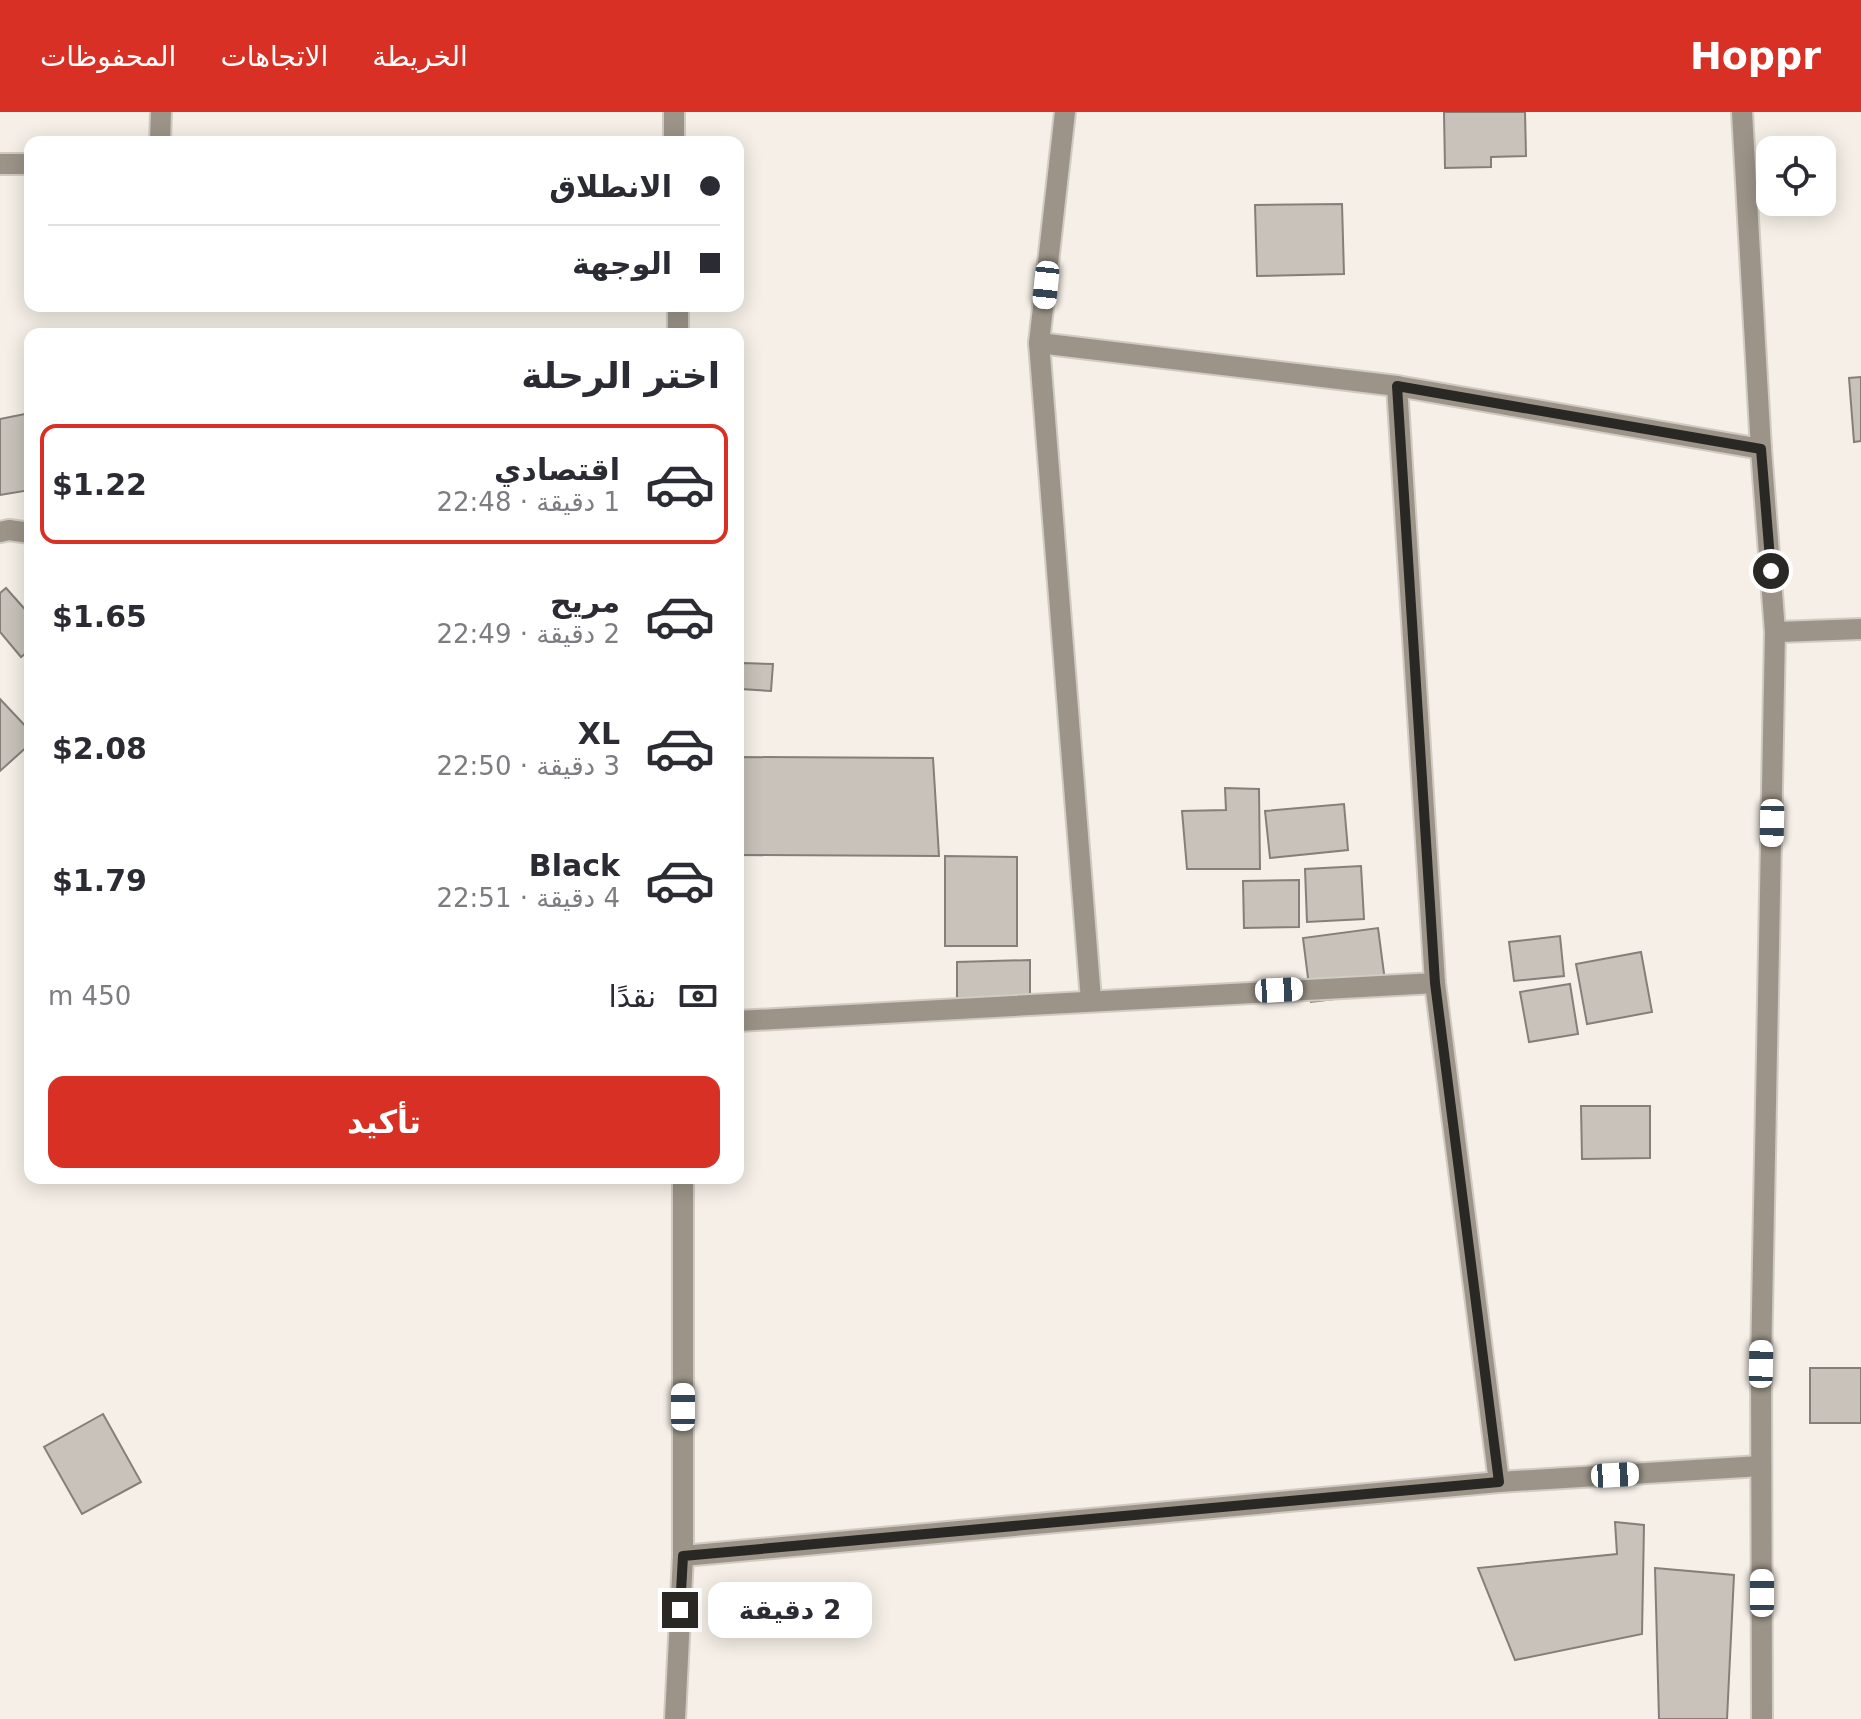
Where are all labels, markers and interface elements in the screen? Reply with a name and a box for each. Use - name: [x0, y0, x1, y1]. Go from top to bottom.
- text: Hoppr: [1690, 34, 1821, 78]
- text: المحفوظات: [40, 40, 176, 73]
- text: الاتجاهات: [220, 40, 328, 73]
- text: الخريطة: [372, 40, 468, 73]
- map controls: [1756, 136, 1836, 216]
- button: locate: [1756, 136, 1836, 216]
- text: الانطلاق: [549, 169, 672, 204]
- text: الوجهة: [572, 246, 672, 281]
- car: [1032, 260, 1060, 310]
- text: اختر الرحلة: [521, 355, 720, 396]
- icon: car: [644, 448, 716, 520]
- text: اقتصادي: [494, 452, 620, 487]
- text: $1.22: [52, 467, 147, 502]
- text: 1 دقيقة · 22:48: [437, 487, 620, 517]
- route start: [1753, 553, 1789, 589]
- icon: car: [644, 580, 716, 652]
- text: مريح: [550, 584, 620, 619]
- text: $1.65: [52, 599, 147, 634]
- text: 2 دقيقة · 22:49: [437, 619, 620, 649]
- icon: car: [644, 712, 716, 784]
- text: XL: [578, 716, 620, 751]
- text: $2.08: [52, 731, 147, 766]
- text: 3 دقيقة · 22:50: [437, 751, 620, 781]
- car: [1760, 799, 1784, 847]
- icon: car: [644, 844, 716, 916]
- text: Black: [529, 848, 620, 883]
- text: $1.79: [52, 863, 147, 898]
- text: 4 دقيقة · 22:51: [437, 883, 620, 913]
- icon: cash: [676, 974, 720, 1018]
- car: [1254, 977, 1304, 1003]
- text: نقدًا: [608, 979, 656, 1014]
- text: 450 m: [48, 981, 131, 1011]
- button: تأكيد: [48, 1076, 720, 1168]
- car: [1749, 1340, 1773, 1388]
- car: [671, 1383, 695, 1431]
- car: [1590, 1462, 1640, 1488]
- car: [1750, 1569, 1774, 1617]
- callout: 2 دقيقة: [708, 1582, 872, 1638]
- route end: [662, 1592, 698, 1628]
- text: 2 دقيقة: [739, 1595, 841, 1625]

